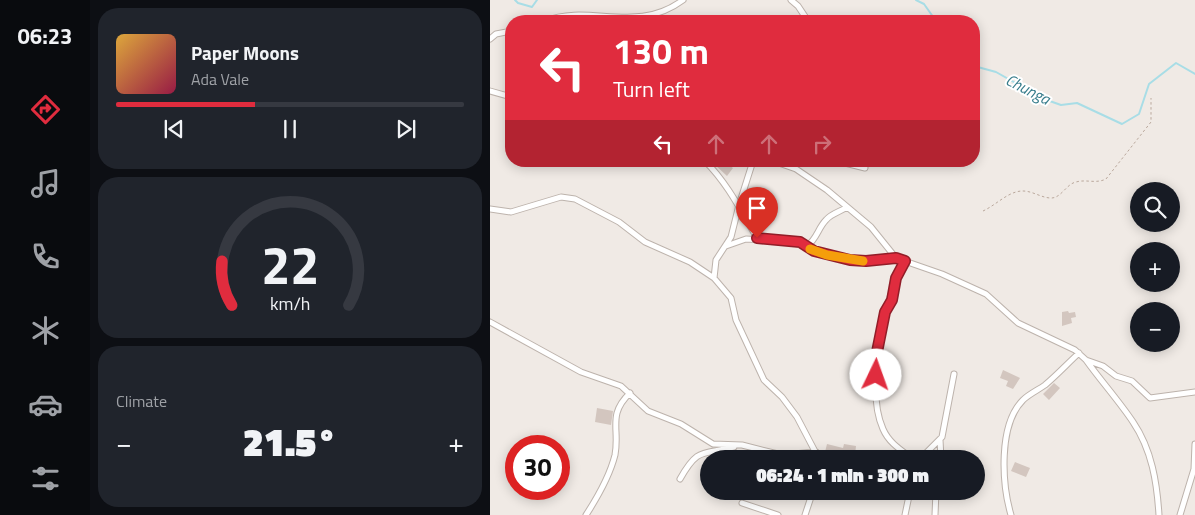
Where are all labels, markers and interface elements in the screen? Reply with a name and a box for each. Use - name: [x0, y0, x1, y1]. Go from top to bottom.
- text: 06:23: [18, 19, 72, 53]
- text: 130 m: [613, 24, 709, 78]
- icon: left: [530, 35, 595, 100]
- text: Paper Moons: [191, 38, 299, 67]
- text: Ada Vale: [191, 67, 249, 91]
- water label: Chunga: [1001, 68, 1055, 111]
- text: Turn left: [613, 72, 690, 106]
- icon: directions: [28, 92, 63, 127]
- icon: previous: [160, 115, 188, 143]
- icon: pause: [276, 115, 304, 143]
- icon: next: [392, 115, 420, 143]
- icon: left: [649, 130, 677, 158]
- icon: ahead: [702, 130, 730, 158]
- icon: ahead: [755, 130, 783, 158]
- icon: right: [808, 130, 836, 158]
- icon: music: [28, 166, 63, 201]
- map controls: [1130, 182, 1180, 352]
- button: search: [1130, 182, 1180, 232]
- pin: [736, 187, 778, 238]
- icon: arrive: [743, 194, 771, 222]
- text: 22: [261, 225, 319, 304]
- icon: phone: [28, 239, 63, 274]
- button: +: [1130, 242, 1180, 292]
- text: km/h: [270, 290, 310, 317]
- button: −: [1130, 302, 1180, 352]
- icon: climate: [28, 313, 63, 348]
- position arrow: [849, 348, 901, 400]
- icon: car: [28, 387, 63, 422]
- text: Climate: [116, 389, 167, 413]
- text: 21.5°: [243, 413, 337, 471]
- text: −: [116, 421, 132, 464]
- text: +: [448, 421, 464, 464]
- speed limit sign: 30: [505, 435, 570, 500]
- text: 06:24 · 1 min · 300 m: [756, 460, 929, 489]
- icon: filters: [28, 461, 63, 496]

